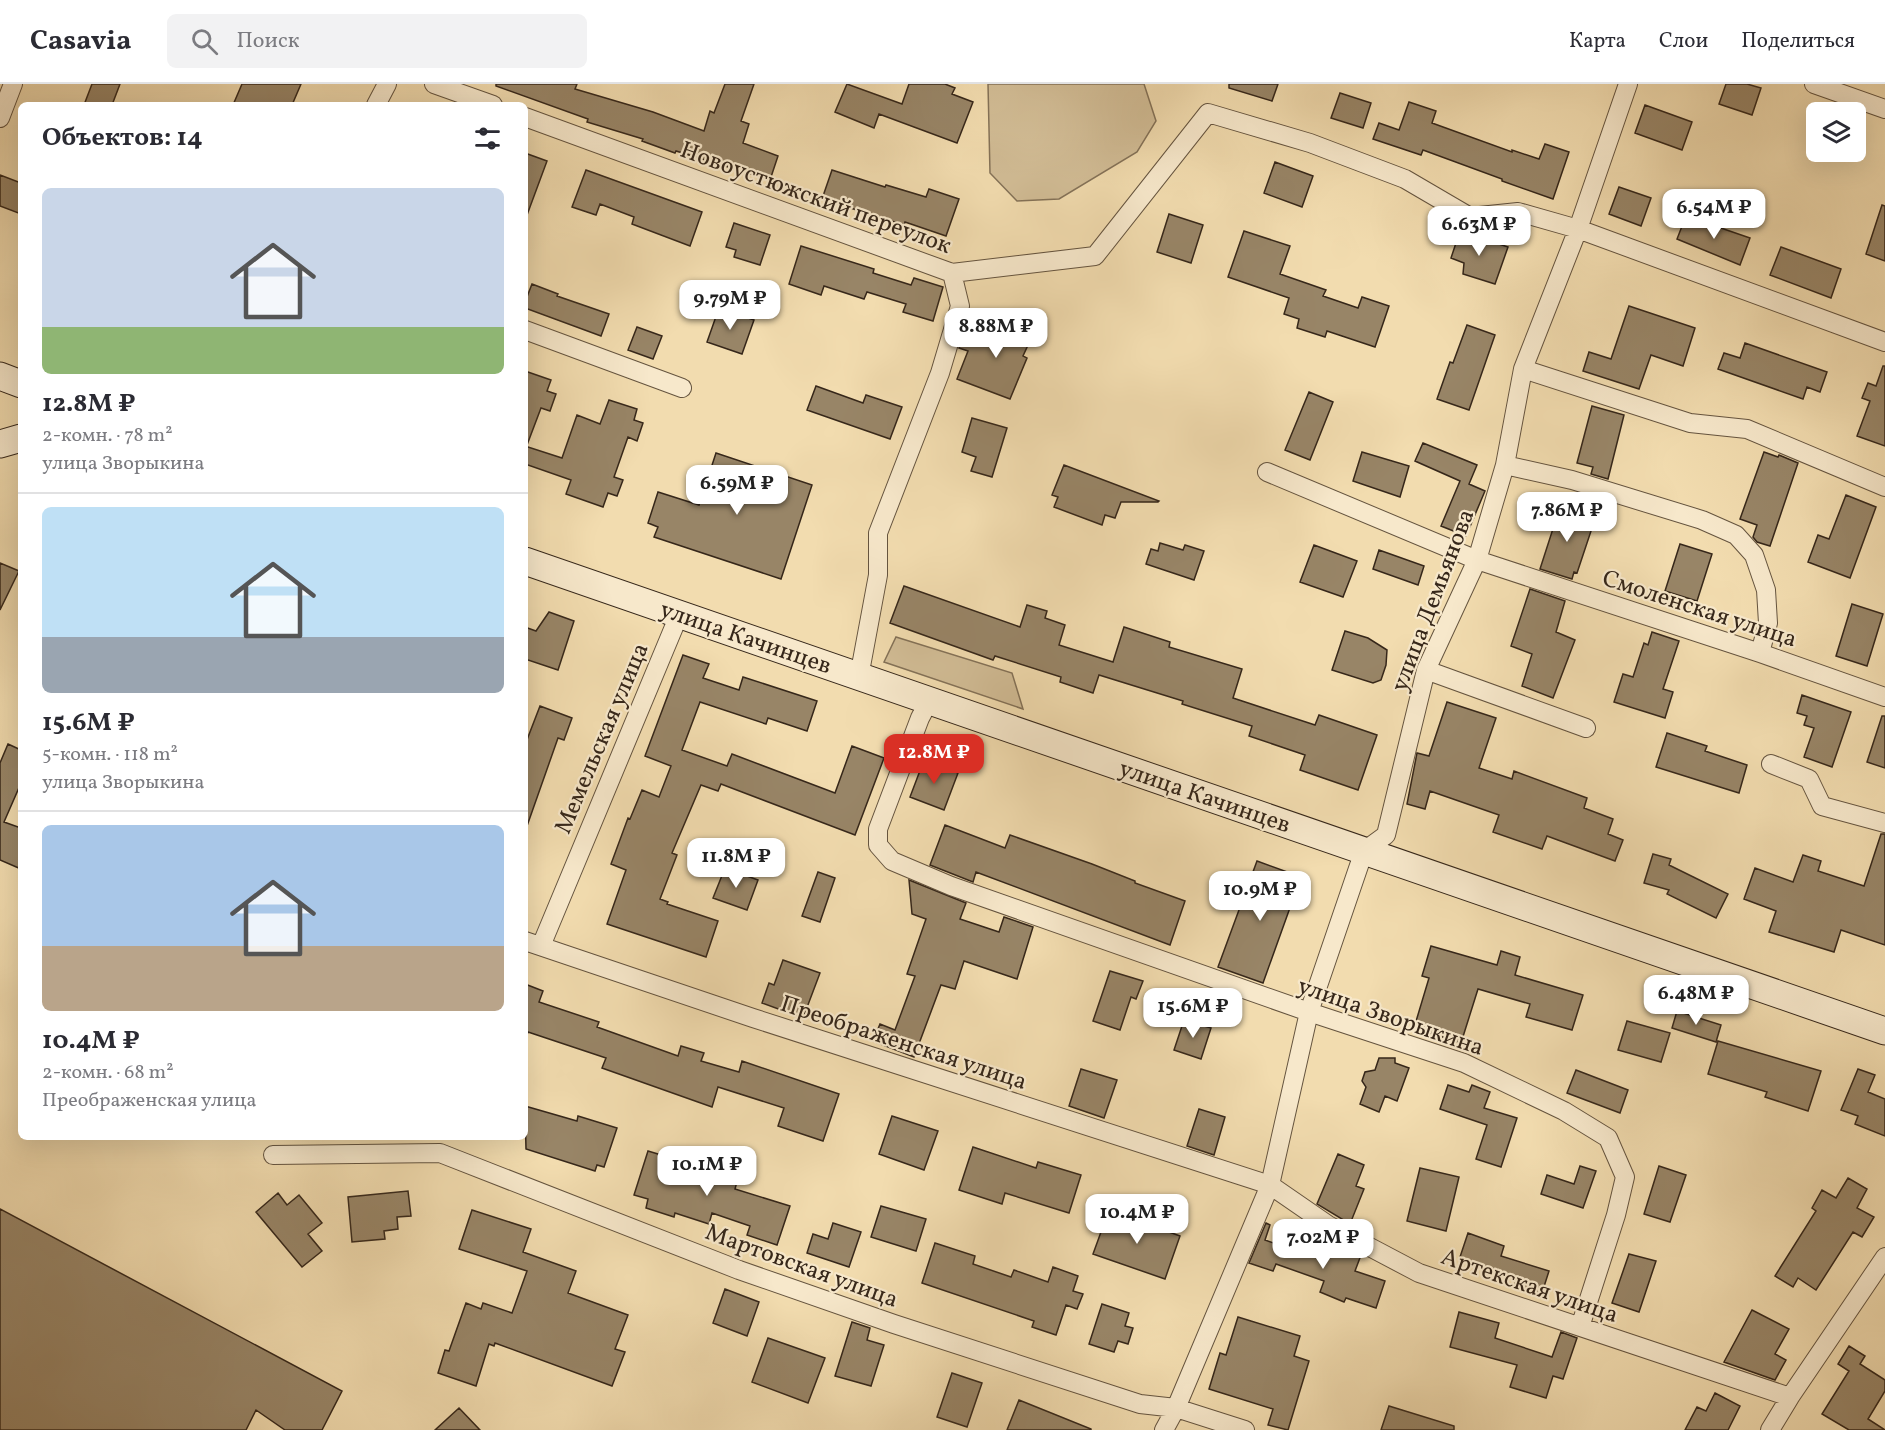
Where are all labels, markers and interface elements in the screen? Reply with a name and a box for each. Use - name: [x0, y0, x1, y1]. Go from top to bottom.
- search box: [167, 14, 587, 68]
- text: Casavia: [30, 22, 131, 61]
- icon: search: [188, 25, 221, 58]
- text: Поиск: [236, 26, 299, 57]
- text: Карта: [1569, 27, 1626, 56]
- text: Слои: [1659, 27, 1708, 56]
- text: Поделиться: [1741, 27, 1855, 56]
- map controls: [1806, 102, 1866, 162]
- button: layers: [1806, 102, 1866, 162]
- text: Объектов: 14: [42, 120, 203, 156]
- icon: filters: [471, 122, 504, 155]
- street label: Новоустюжский переулок: [675, 134, 956, 264]
- pin: 6.54M ₽: [1659, 189, 1769, 240]
- text: 6.54M ₽: [1676, 194, 1752, 222]
- pin: 6.63M ₽: [1424, 206, 1534, 257]
- text: 6.63M ₽: [1442, 211, 1516, 239]
- icon: home: [219, 227, 327, 335]
- pin: 9.79M ₽: [675, 280, 785, 331]
- text: 9.79M ₽: [693, 285, 767, 313]
- pin: 8.88M ₽: [941, 308, 1051, 359]
- text: 8.88M ₽: [958, 313, 1034, 341]
- text: 12.8M ₽: [42, 386, 136, 422]
- text: 2-комн. · 78 m²: [42, 422, 173, 450]
- text: улица Зворыкина: [42, 450, 204, 478]
- pin: 6.59M ₽: [682, 465, 792, 516]
- text: 6.59M ₽: [700, 470, 774, 498]
- pin: 7.86M ₽: [1512, 492, 1622, 543]
- text: 7.86M ₽: [1531, 497, 1603, 525]
- street label: улица Демьянова: [1383, 505, 1484, 697]
- icon: home: [219, 546, 327, 654]
- street label: Смоленская улица: [1598, 562, 1801, 657]
- street label: улица Качинцев: [655, 594, 836, 684]
- street label: Мемельская улица: [547, 638, 658, 840]
- text: 15.6M ₽: [42, 705, 135, 741]
- pin: 12.8M ₽: [879, 734, 989, 785]
- text: 12.8M ₽: [898, 739, 970, 767]
- text: 5-комн. · 118 m²: [42, 741, 178, 769]
- street label: улица Качинцев: [1114, 753, 1295, 843]
- text: улица Зворыкина: [42, 769, 204, 797]
- pin: 11.8M ₽: [681, 838, 791, 889]
- text: 11.8M ₽: [701, 843, 771, 871]
- icon: home: [219, 864, 327, 972]
- pin: 10.9M ₽: [1205, 871, 1315, 922]
- text: 10.9M ₽: [1223, 876, 1297, 904]
- street label: улица Зворыкина: [1293, 970, 1488, 1066]
- pin: 6.48M ₽: [1641, 975, 1751, 1026]
- text: 6.48M ₽: [1658, 980, 1734, 1008]
- street label: Преображенская улица: [776, 988, 1031, 1100]
- pin: 15.6M ₽: [1138, 988, 1248, 1039]
- text: 15.6M ₽: [1157, 993, 1229, 1021]
- text: 10.4M ₽: [42, 1023, 140, 1059]
- text: 2-комн. · 68 m²: [42, 1059, 174, 1087]
- text: Преображенская улица: [42, 1087, 257, 1115]
- pin: 10.1M ₽: [652, 1146, 762, 1197]
- text: 10.1M ₽: [671, 1151, 743, 1179]
- pin: 10.4M ₽: [1082, 1194, 1192, 1245]
- text: 10.4M ₽: [1099, 1199, 1175, 1227]
- street label: Мартовская улица: [700, 1216, 903, 1318]
- pin: 7.02M ₽: [1268, 1219, 1378, 1270]
- text: 7.02M ₽: [1287, 1224, 1360, 1252]
- street label: Артекская улица: [1436, 1241, 1622, 1333]

